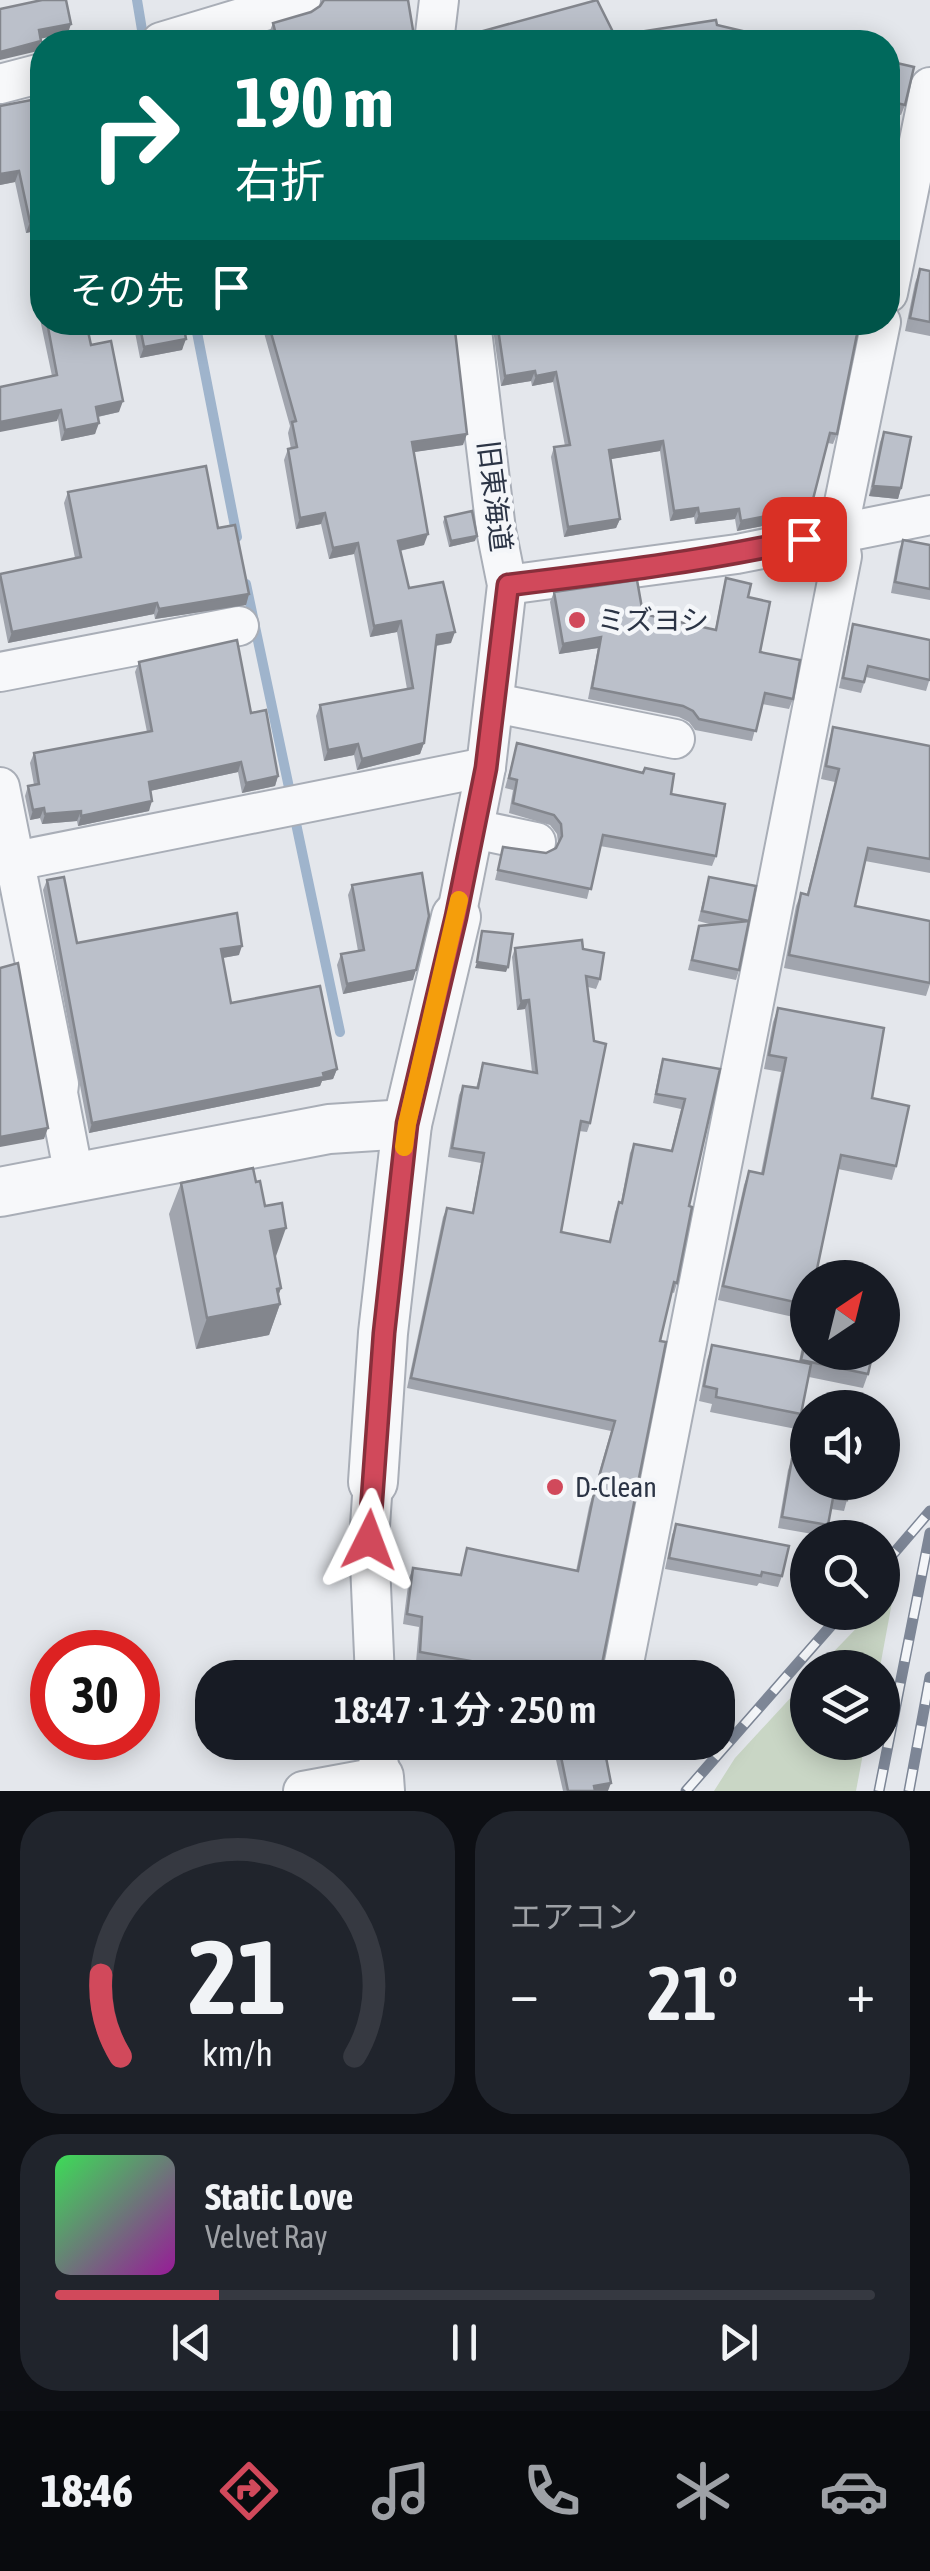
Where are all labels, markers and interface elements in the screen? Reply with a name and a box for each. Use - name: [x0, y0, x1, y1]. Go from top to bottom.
- text: 190 m: [235, 62, 394, 142]
- icon: right: [70, 70, 200, 200]
- text: 右折: [235, 155, 325, 207]
- icon: arrive: [204, 260, 259, 315]
- text: その先: [70, 269, 184, 312]
- street label: 旧東海道: [472, 438, 518, 554]
- pin: [762, 497, 847, 582]
- icon: arrive: [777, 512, 832, 567]
- place label: ミズヨシ: [597, 604, 709, 636]
- marker: ミズヨシ: [566, 609, 588, 631]
- north arrow: [790, 1260, 900, 1370]
- map controls: [790, 1260, 900, 1760]
- button: sound: [790, 1390, 900, 1500]
- place label: D-Clean: [575, 1471, 657, 1503]
- marker: D-Clean: [544, 1476, 566, 1498]
- position arrow: [317, 1488, 421, 1592]
- button: search: [790, 1520, 900, 1630]
- speed limit sign: 30: [30, 1630, 160, 1760]
- button: layers: [790, 1650, 900, 1760]
- text: 18:47 · 1 分 · 250 m: [334, 1688, 596, 1731]
- text: エアコン: [510, 1898, 638, 1935]
- text: 21: [189, 1917, 286, 2036]
- text: 21°: [647, 1950, 738, 2036]
- text: −: [510, 1961, 539, 2024]
- text: +: [846, 1961, 875, 2024]
- text: km/h: [202, 2033, 273, 2074]
- text: Static Love: [205, 2175, 353, 2218]
- text: Velvet Ray: [205, 2218, 327, 2255]
- icon: previous: [164, 2315, 219, 2370]
- icon: pause: [437, 2315, 492, 2370]
- icon: next: [711, 2315, 766, 2370]
- icon: directions: [214, 2456, 284, 2526]
- icon: music: [366, 2456, 436, 2526]
- icon: phone: [517, 2456, 587, 2526]
- icon: climate: [668, 2456, 738, 2526]
- icon: car: [819, 2456, 889, 2526]
- text: 18:46: [41, 2465, 133, 2517]

